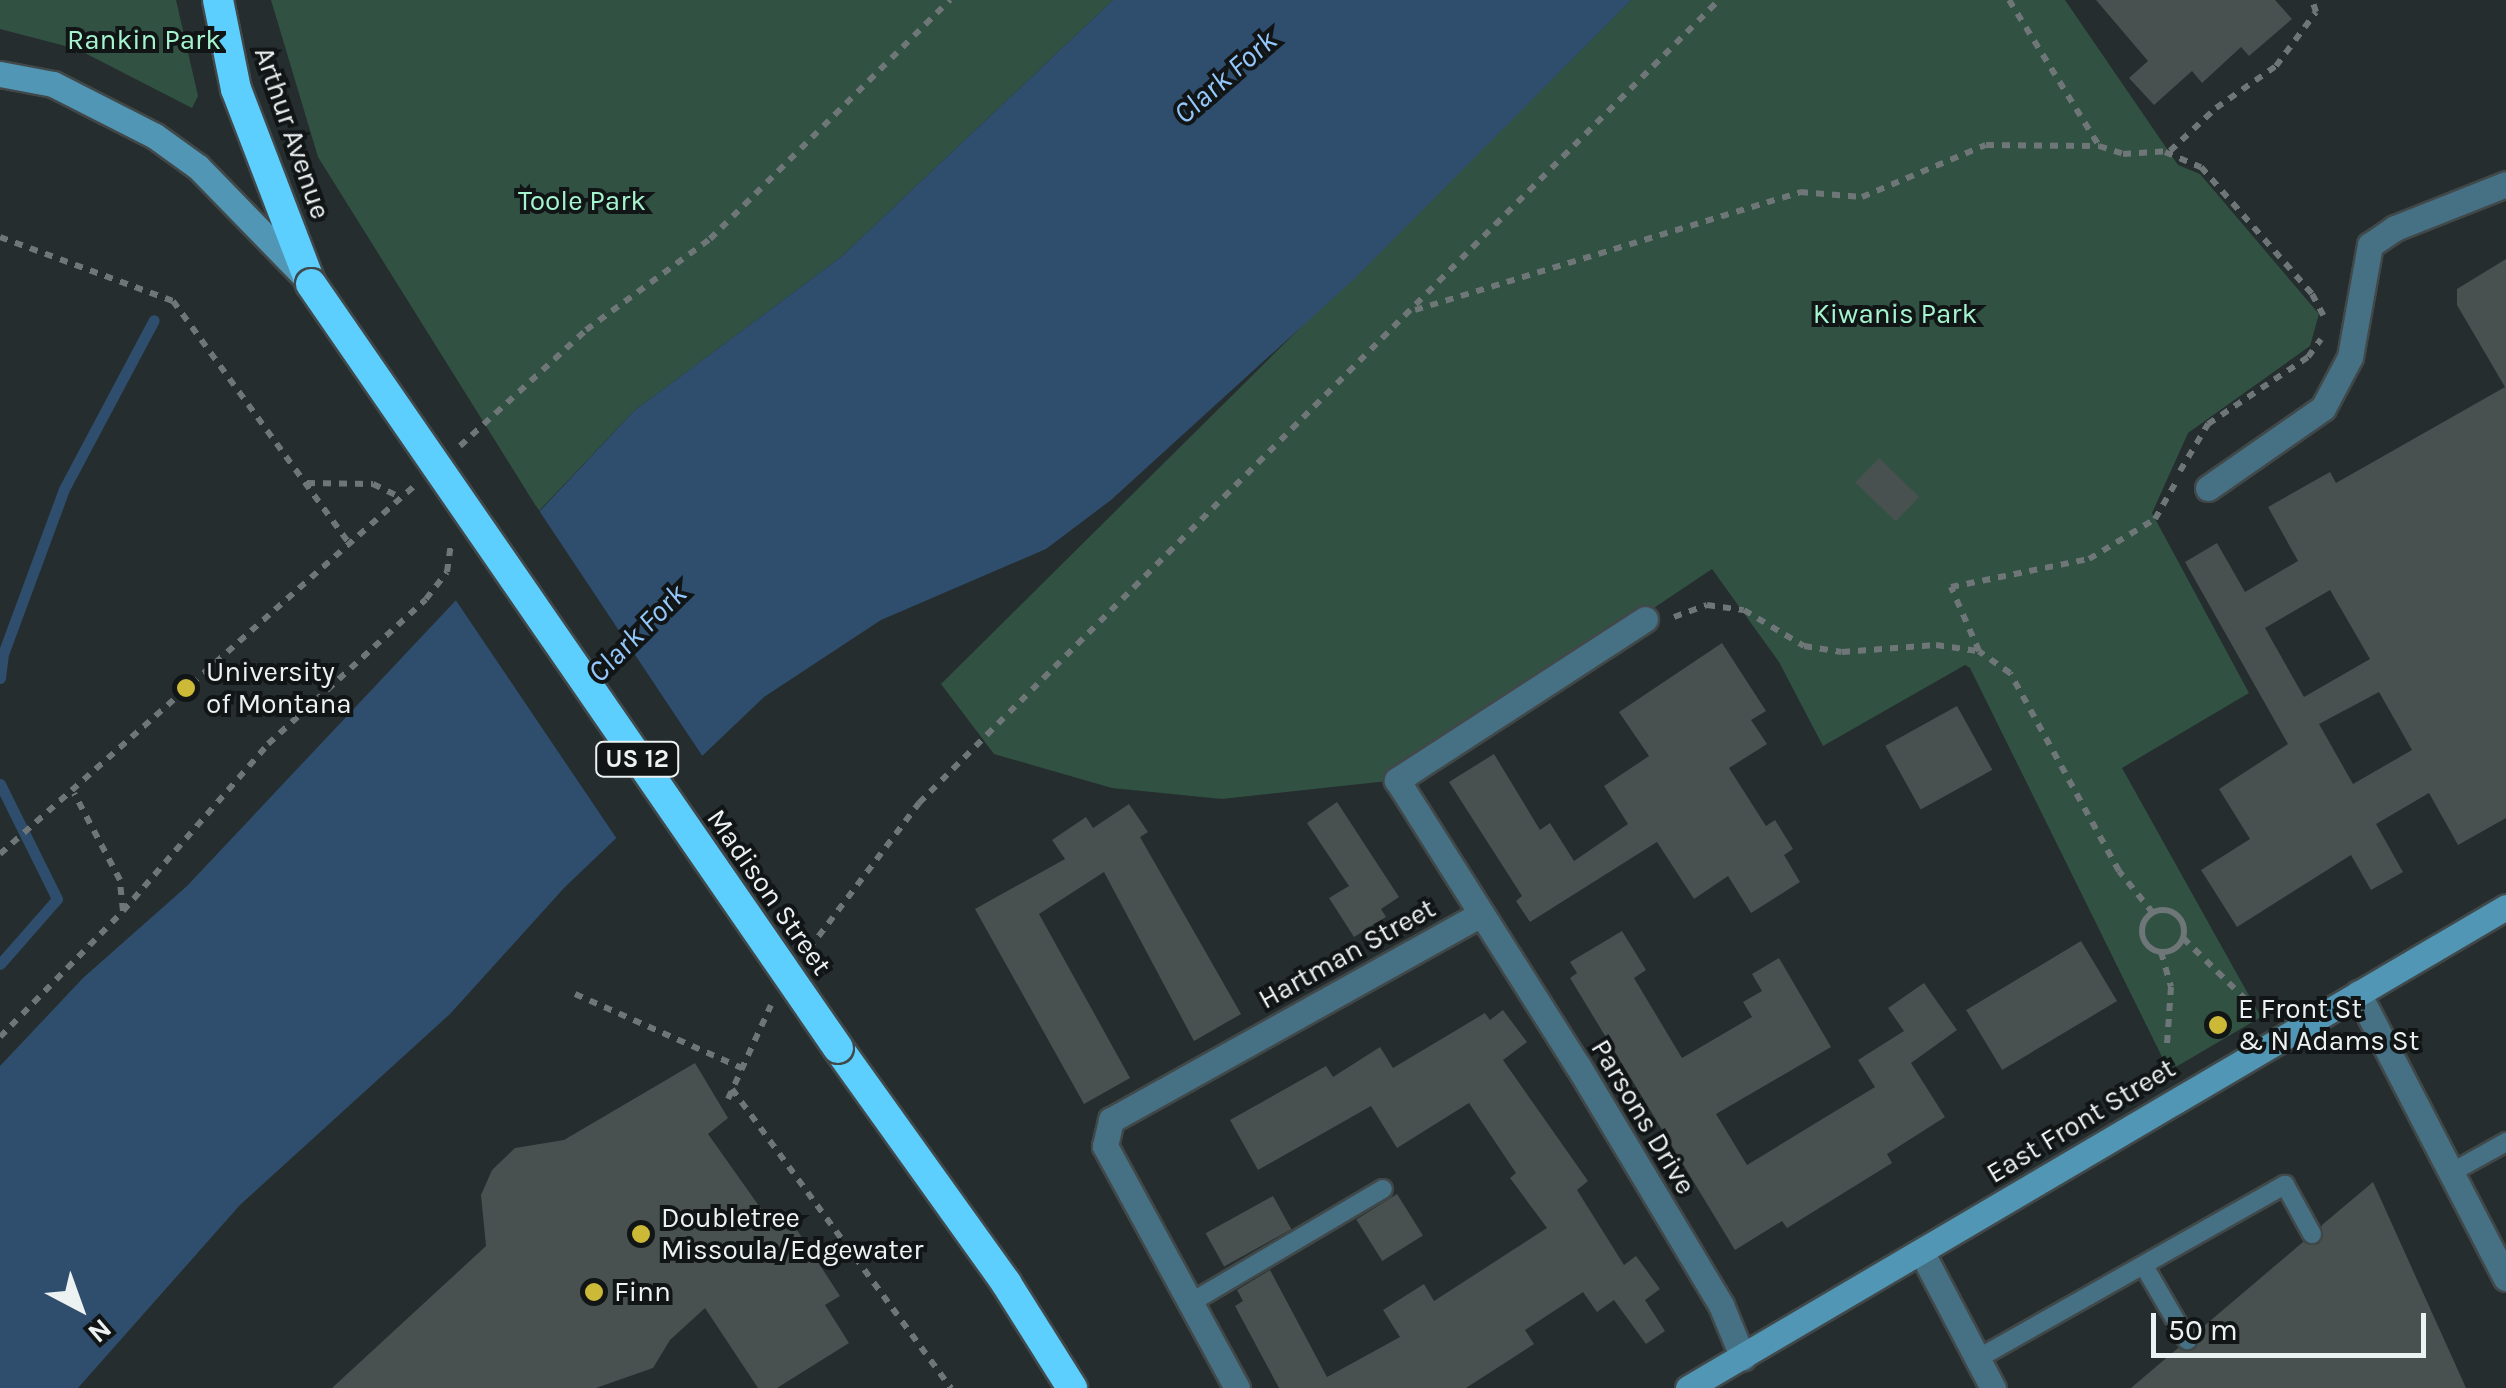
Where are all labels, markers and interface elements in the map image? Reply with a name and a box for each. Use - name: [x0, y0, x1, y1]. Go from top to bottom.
- water label: Clark Fork: [1166, 22, 1284, 132]
- park label: Rankin Park: [67, 23, 221, 57]
- street label: Arthur Avenue: [247, 43, 337, 223]
- park label: Toole Park: [518, 184, 646, 218]
- park label: Kiwanis Park: [1813, 297, 1977, 331]
- water label: Clark Fork: [580, 576, 694, 690]
- place label: University of Montana: [206, 655, 352, 721]
- marker: University of Montana: [175, 677, 197, 699]
- road number: US 12: [594, 739, 680, 779]
- street label: Madison Street: [699, 803, 839, 981]
- street label: Hartman Street: [1253, 892, 1441, 1016]
- place label: E Front St & N Adams St: [2238, 992, 2419, 1058]
- marker: E Front St & N Adams St: [2207, 1014, 2229, 1036]
- street label: Parsons Drive: [1584, 1033, 1702, 1201]
- street label: East Front Street: [1981, 1051, 2181, 1191]
- place label: Doubletree Missoula/Edgewater: [661, 1201, 923, 1267]
- marker: Doubletree Missoula/Edgewater: [630, 1223, 652, 1245]
- north arrow: [30, 1258, 130, 1358]
- place label: Finn: [614, 1275, 671, 1309]
- marker: Finn: [583, 1281, 605, 1303]
- scale bar: [2156, 1293, 2431, 1355]
- text: N: [82, 1312, 118, 1350]
- text: 50 m: [2168, 1312, 2238, 1348]

